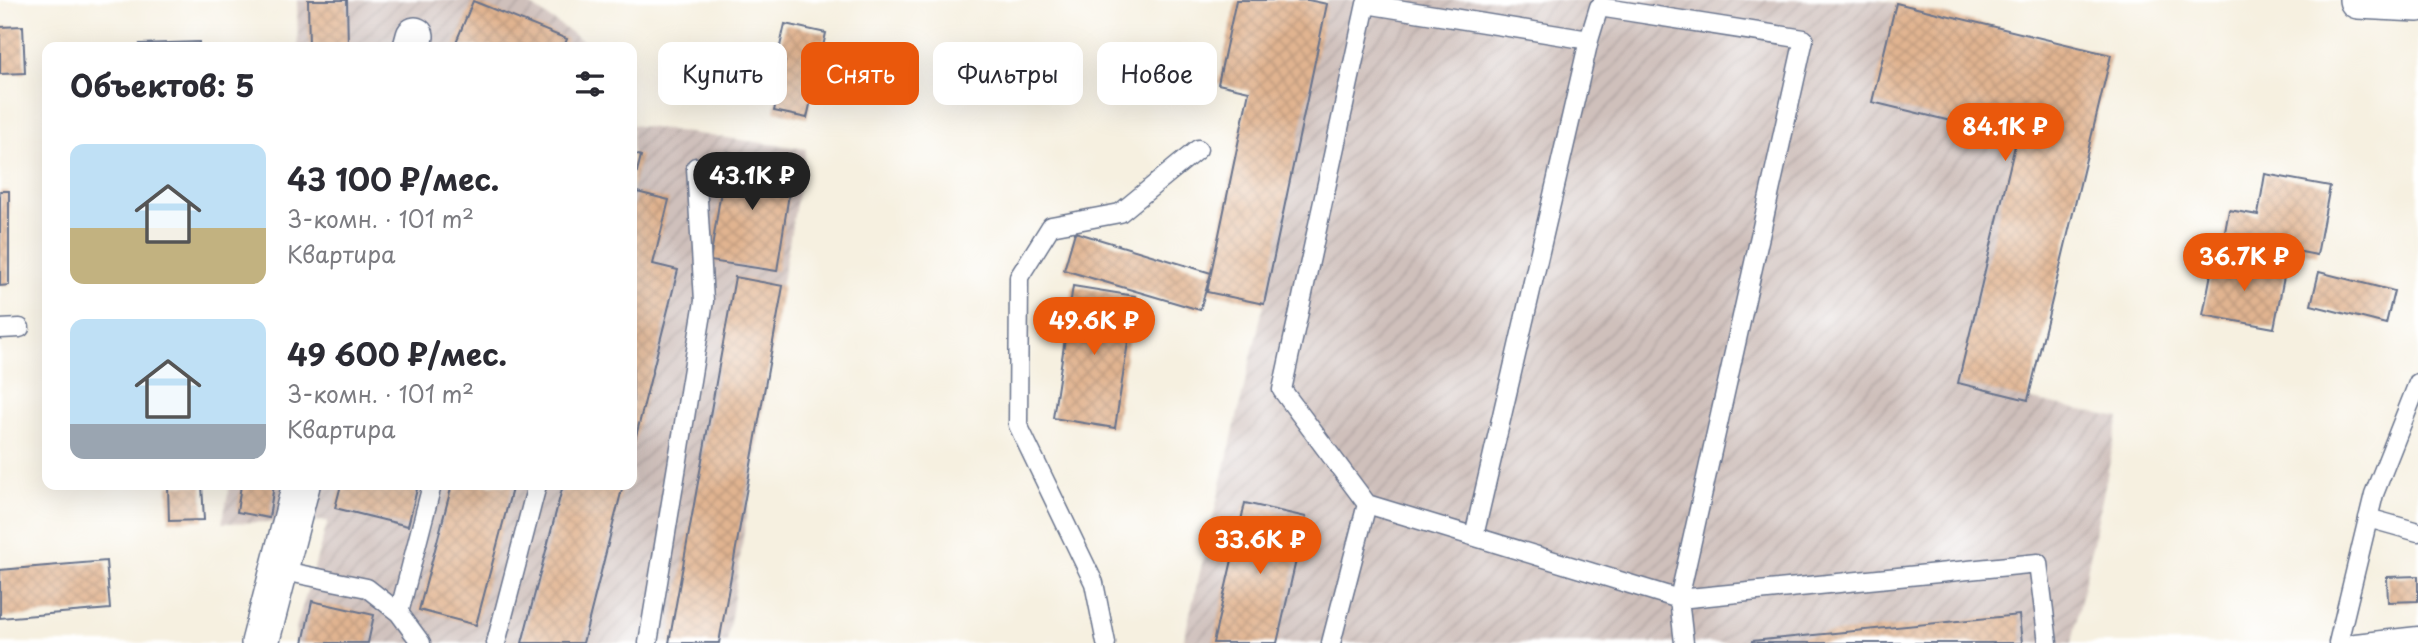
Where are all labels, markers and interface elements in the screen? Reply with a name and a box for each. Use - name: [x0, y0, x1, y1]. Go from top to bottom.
- chip: Купить: [658, 42, 787, 105]
- chip: Снять: [801, 42, 919, 105]
- chip: Фильтры: [933, 42, 1083, 105]
- chip: Новое: [1097, 42, 1217, 105]
- text: Объектов: 5: [70, 62, 255, 107]
- icon: filters: [571, 65, 609, 103]
- pin: 84.1K ₽: [1940, 104, 2070, 163]
- text: 84.1K ₽: [1962, 108, 2048, 143]
- pin: 43.1K ₽: [687, 152, 817, 212]
- text: 43 100 ₽/мес.: [287, 156, 499, 201]
- text: 43.1K ₽: [709, 157, 795, 192]
- icon: home: [126, 172, 210, 256]
- text: 3-комн. · 101 m²: [287, 201, 474, 236]
- pin: 36.7K ₽: [2179, 233, 2309, 293]
- text: Квартира: [287, 236, 395, 271]
- text: 36.7K ₽: [2199, 238, 2289, 273]
- pin: 49.6K ₽: [1029, 298, 1159, 357]
- text: 49.6K ₽: [1049, 302, 1139, 337]
- text: 49 600 ₽/мес.: [287, 331, 507, 376]
- icon: home: [126, 347, 210, 431]
- text: 3-комн. · 101 m²: [287, 376, 474, 411]
- text: Квартира: [287, 411, 395, 446]
- pin: 33.6K ₽: [1195, 516, 1325, 576]
- text: 33.6K ₽: [1214, 521, 1306, 556]

